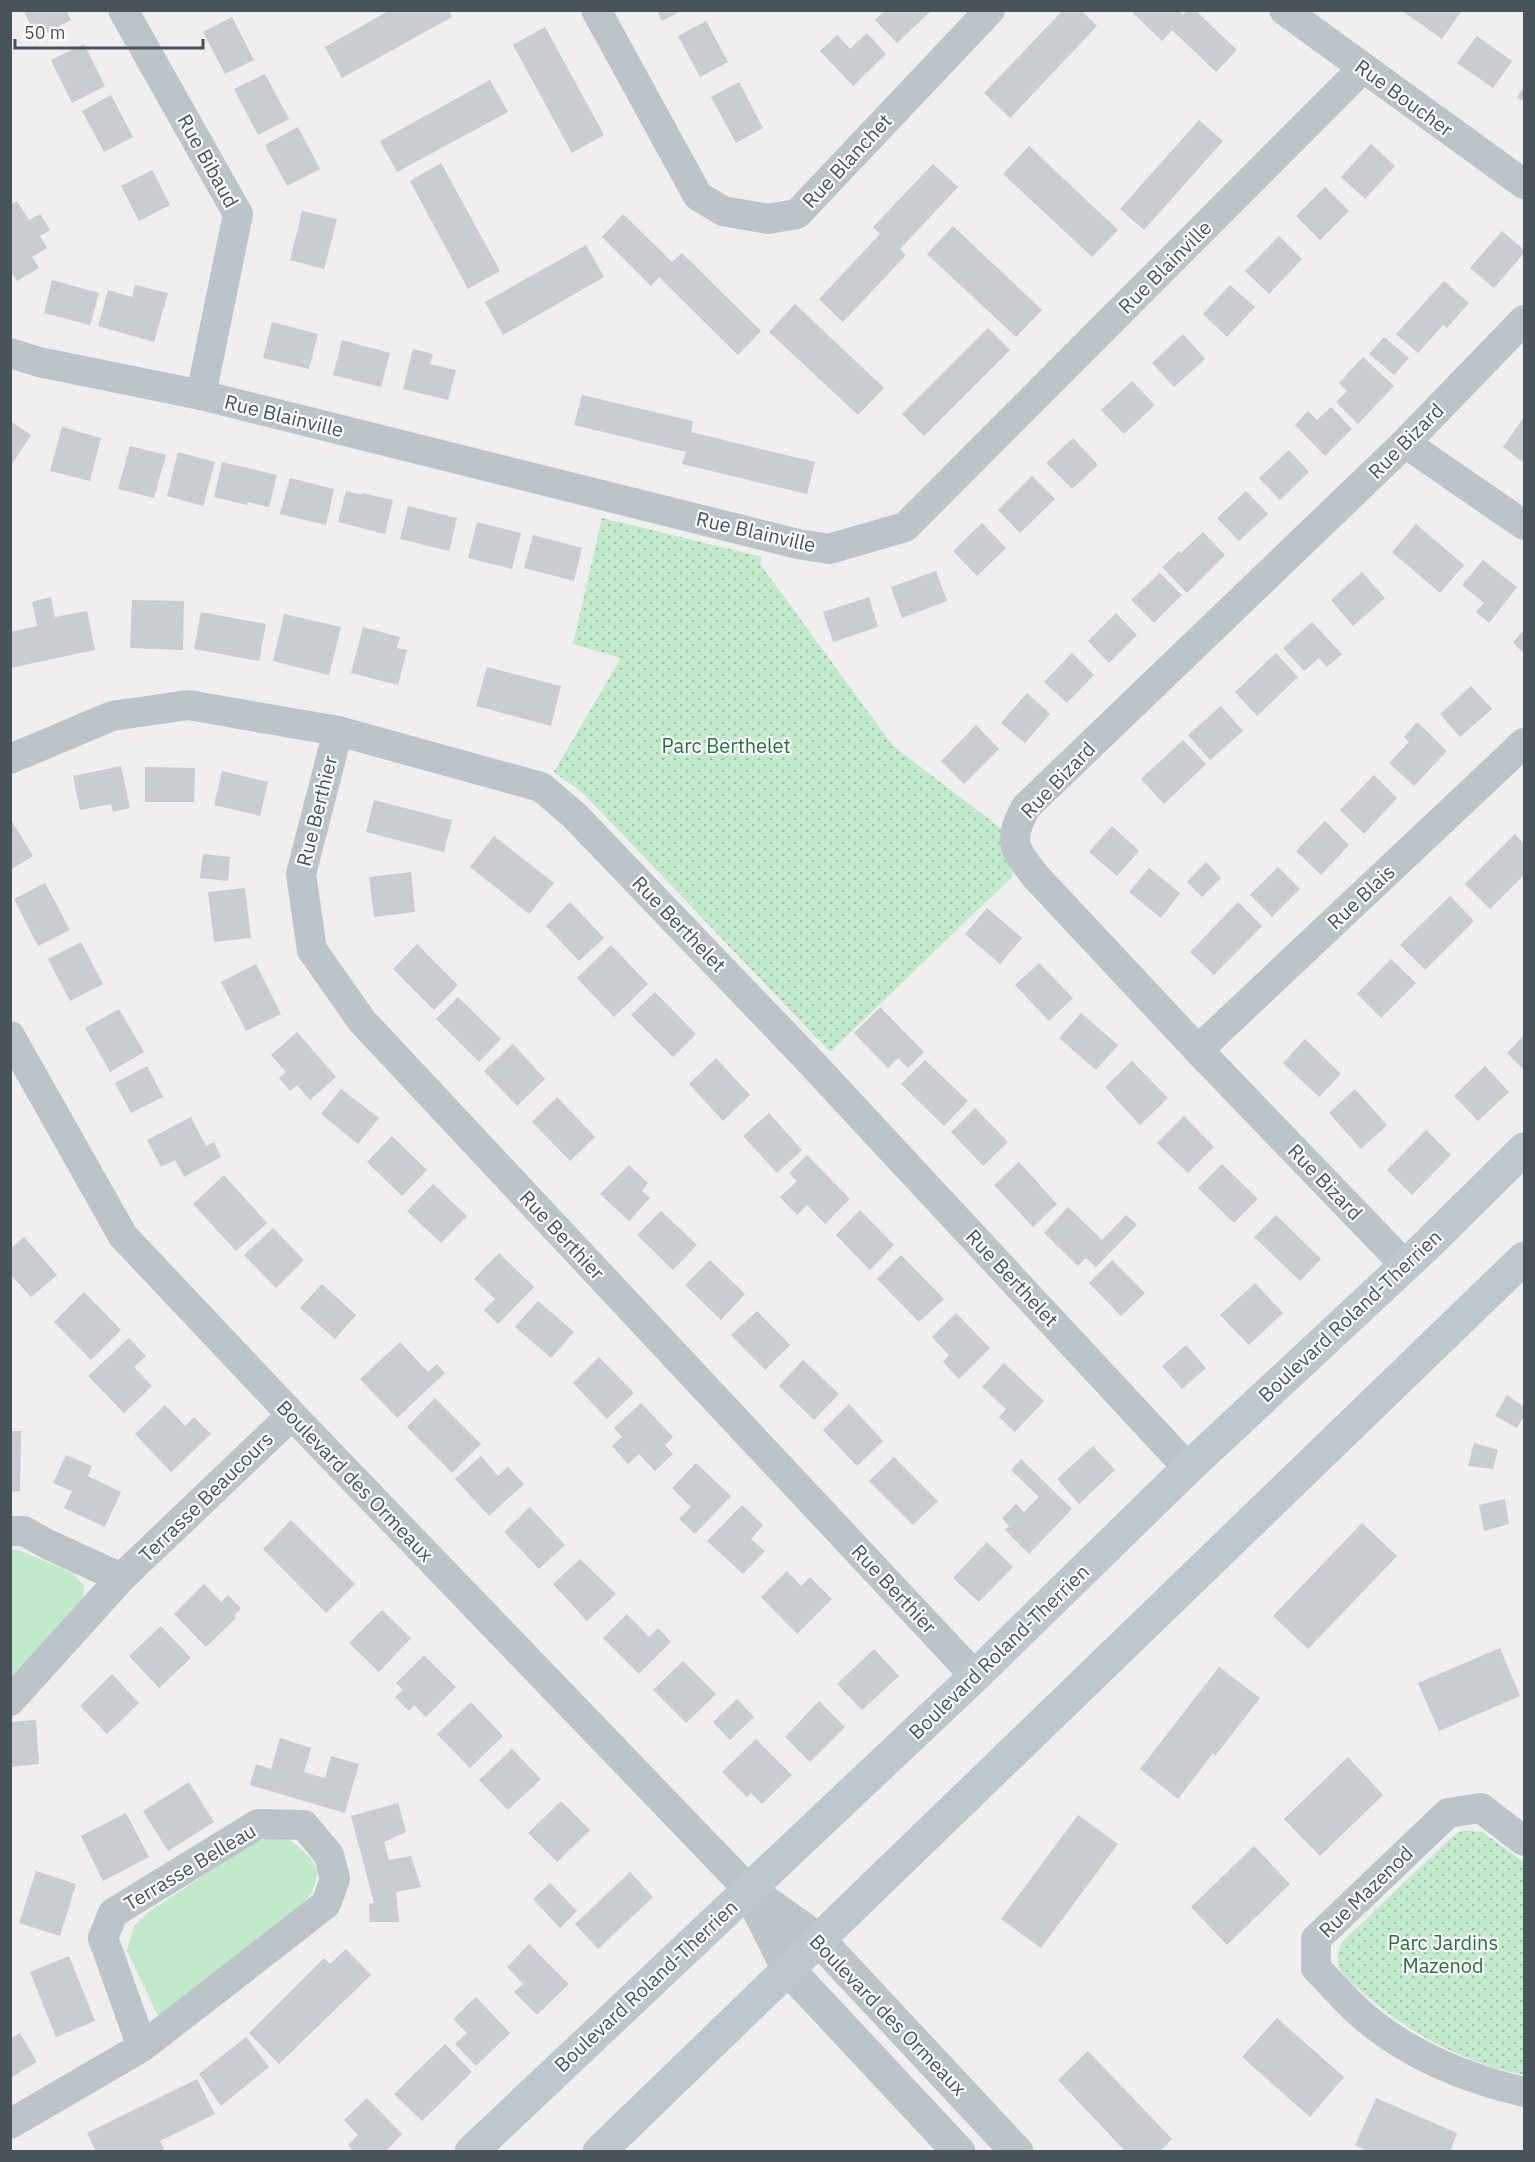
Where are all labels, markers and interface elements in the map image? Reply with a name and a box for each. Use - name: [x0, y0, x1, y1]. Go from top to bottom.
- scale bar: [15, 12, 202, 50]
- text: 50 m: [24, 21, 66, 44]
- street label: Rue Boucher: [1350, 53, 1459, 142]
- street label: Rue Blanchet: [796, 108, 897, 214]
- street label: Rue Bibaud: [172, 109, 245, 212]
- street label: Rue Blainville: [1112, 214, 1217, 319]
- street label: Rue Blainville: [222, 388, 347, 443]
- street label: Rue Bizard: [1362, 397, 1449, 484]
- street label: Rue Blainville: [694, 505, 819, 558]
- park label: Parc Berthelet: [662, 732, 790, 759]
- street label: Rue Bizard: [1014, 735, 1101, 824]
- street label: Rue Berthier: [290, 753, 343, 869]
- street label: Rue Blais: [1321, 858, 1401, 935]
- street label: Rue Berthelet: [627, 870, 732, 978]
- street label: Rue Bizard: [1282, 1137, 1369, 1226]
- street label: Rue Berthier: [514, 1184, 611, 1285]
- street label: Rue Berthelet: [960, 1223, 1065, 1332]
- street label: Boulevard Roland-Therrien: [1252, 1223, 1447, 1408]
- street label: Boulevard des Ormeaux: [271, 1394, 440, 1567]
- street label: Terrasse Beaucours: [133, 1425, 279, 1568]
- street label: Rue Berthier: [846, 1538, 943, 1639]
- street label: Boulevard Roland-Therrien: [902, 1558, 1095, 1745]
- street label: Terrasse Belleau: [119, 1817, 261, 1917]
- street label: Rue Mazenod: [1313, 1840, 1419, 1943]
- street label: Boulevard Roland-Therrien: [548, 1893, 743, 2078]
- street label: Boulevard des Ormeaux: [804, 1928, 973, 2101]
- park label: Parc Jardins Mazenod: [1388, 1929, 1498, 1979]

